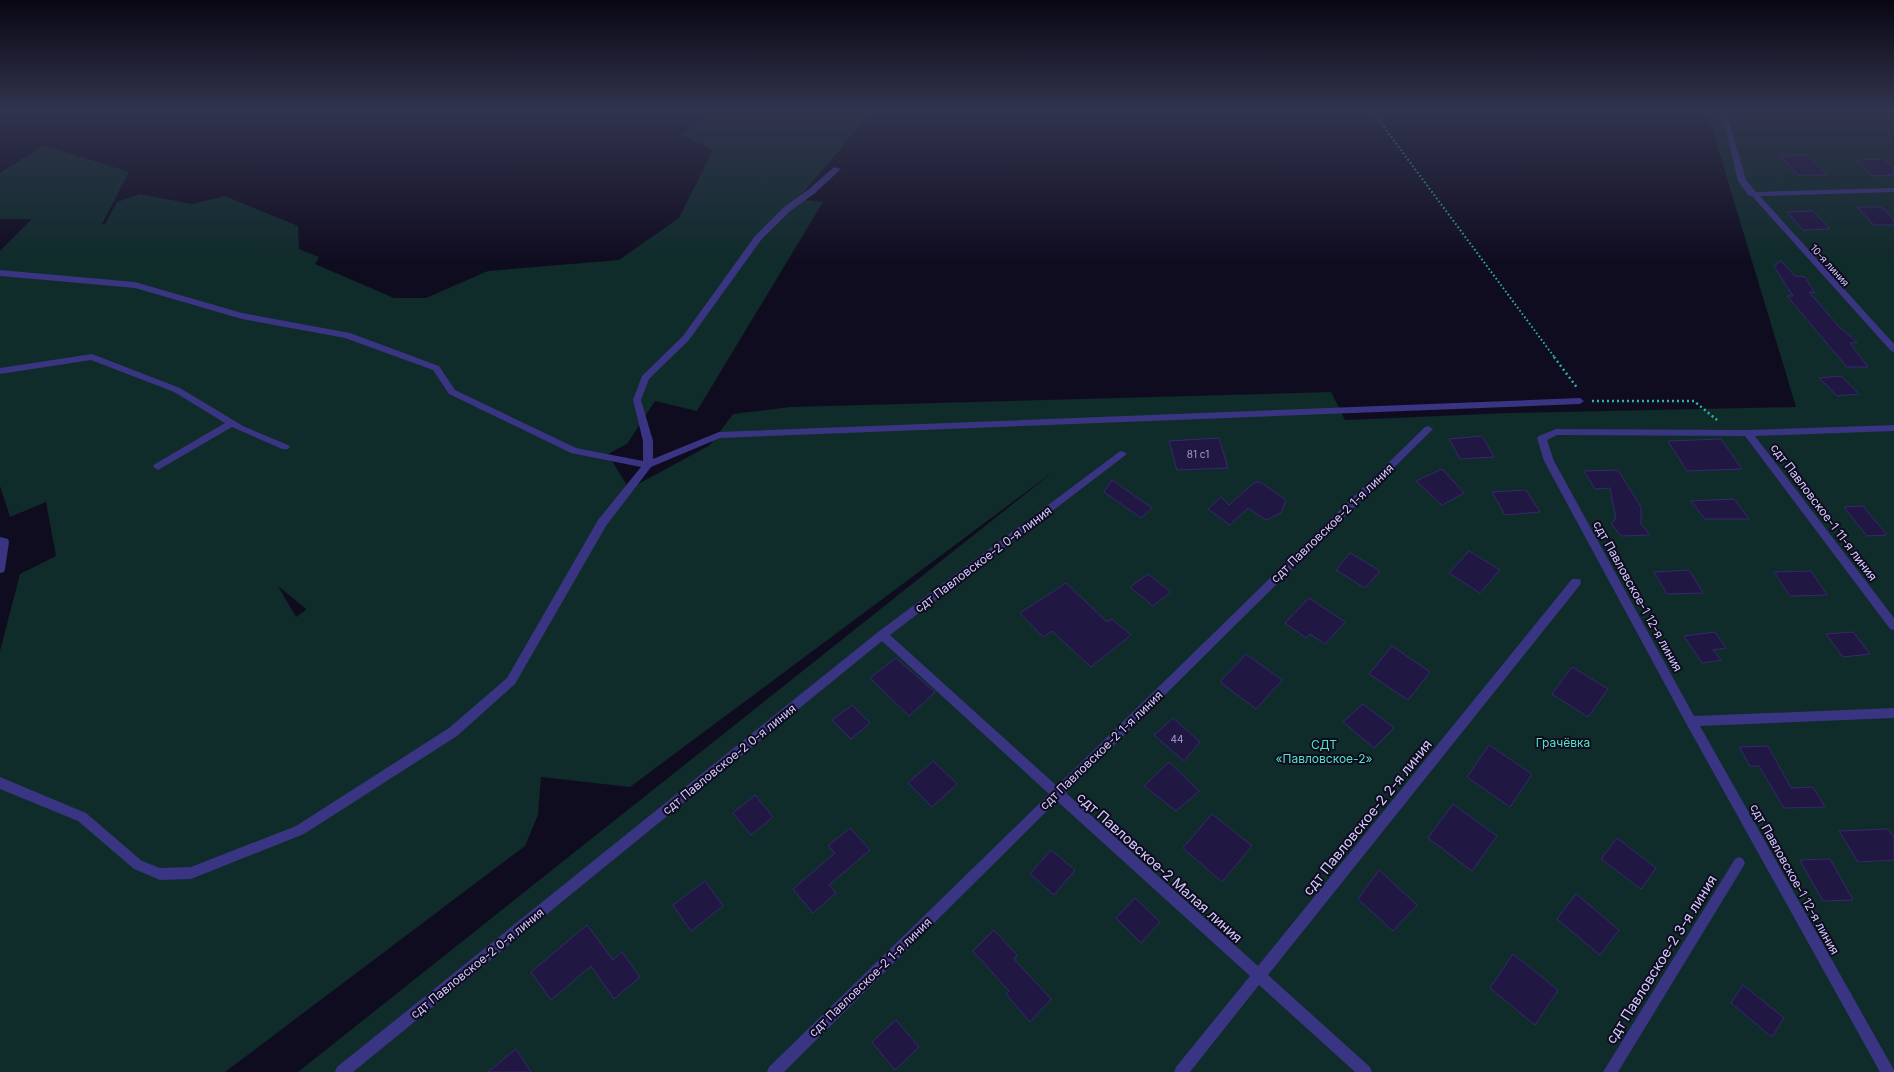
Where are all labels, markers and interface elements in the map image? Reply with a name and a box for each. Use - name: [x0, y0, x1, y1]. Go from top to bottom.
- street label: 10-я линия: [1808, 242, 1852, 288]
- street label: сдт Павловское-1 11-я линия: [1767, 440, 1881, 584]
- house number: 81 с1: [1187, 448, 1209, 460]
- street label: сдт Павловское-2 1-я линия: [1267, 460, 1397, 586]
- street label: сдт Павловское-2 0-я линия: [912, 503, 1054, 615]
- street label: сдт Павловское-1 12-я линия: [1590, 518, 1686, 674]
- street label: сдт Павловское-2 1-я линия: [1036, 687, 1166, 813]
- street label: сдт Павловское-2 0-я линия: [659, 700, 799, 818]
- house number: 44: [1171, 733, 1183, 745]
- park label: Грачёвка: [1536, 735, 1590, 750]
- street label: сдт Павловское-2 2-я линия: [1299, 736, 1435, 898]
- park label: СДТ «Павловское-2»: [1275, 737, 1373, 766]
- street label: сдт Павловское-2 Малая линия: [1074, 788, 1246, 946]
- street label: сдт Павловское-1 12-я линия: [1747, 801, 1843, 957]
- street label: сдт Павловское-2 3-я линия: [1602, 872, 1720, 1046]
- street label: сдт Павловское-2 0-я линия: [407, 904, 547, 1022]
- street label: сдт Павловское-2 1-я линия: [805, 914, 935, 1040]

